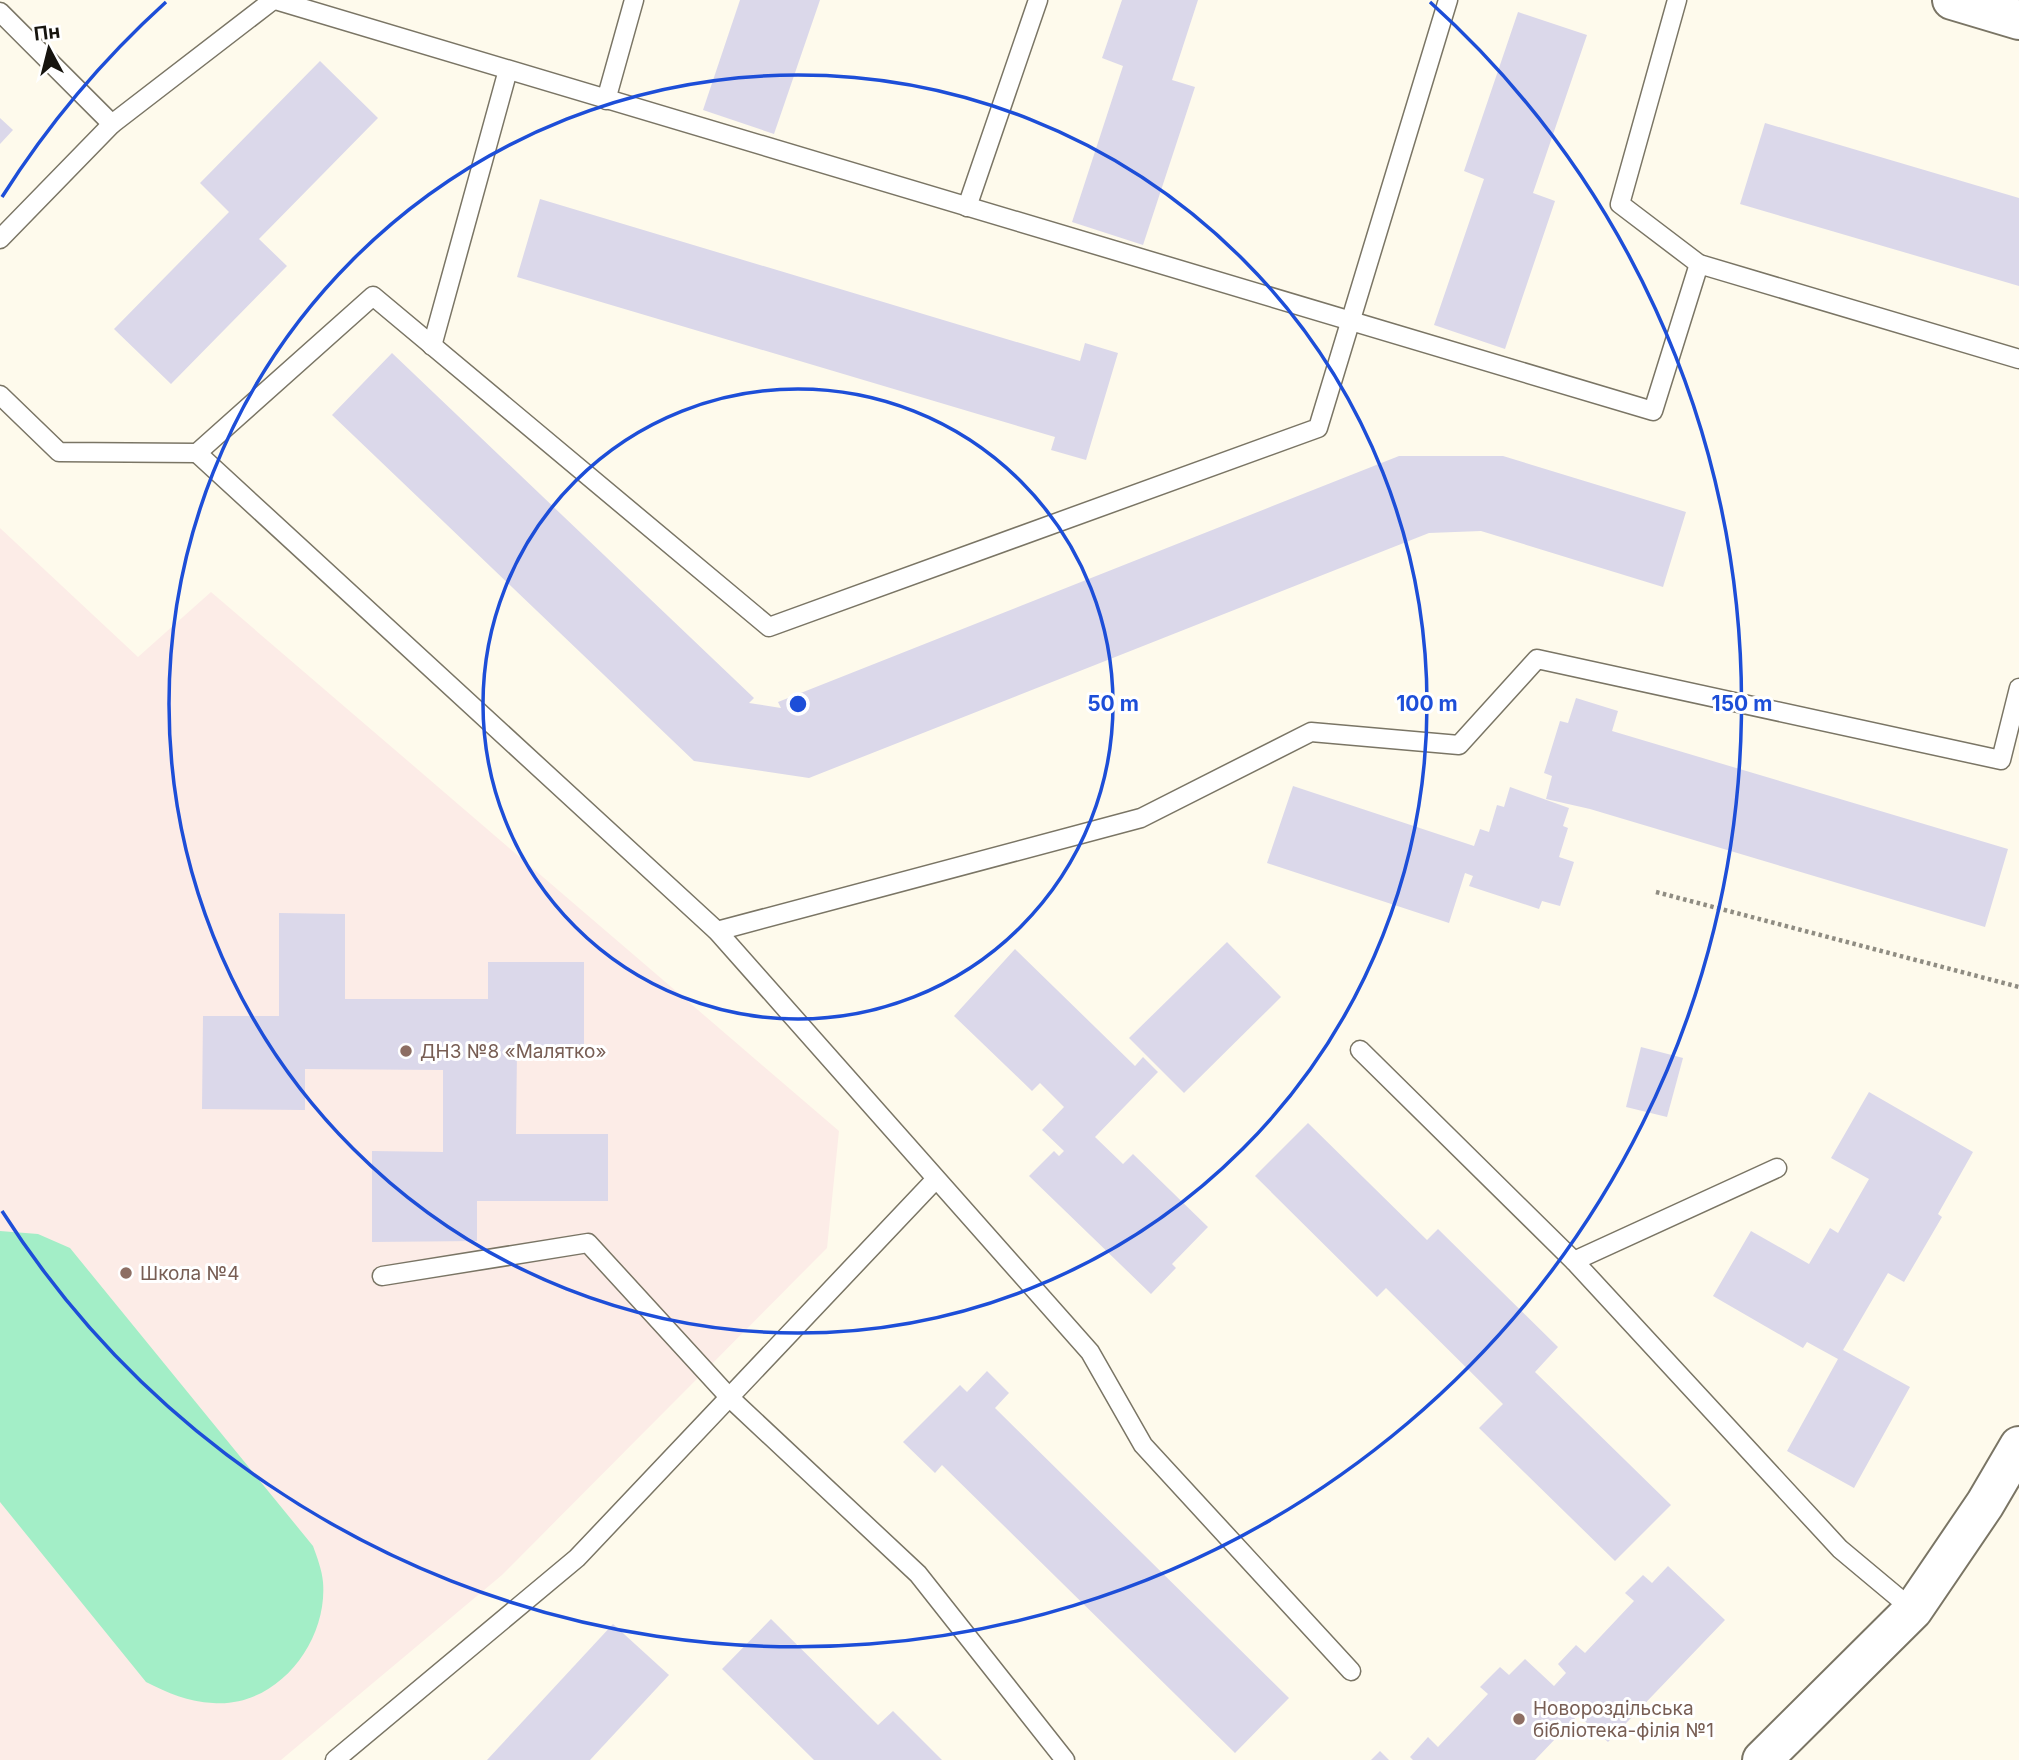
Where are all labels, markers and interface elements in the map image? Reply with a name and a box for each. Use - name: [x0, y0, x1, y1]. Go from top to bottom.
- north arrow: [14, 14, 84, 84]
- text: Пн: [33, 20, 61, 46]
- text: 50 m: [1087, 691, 1139, 716]
- text: 100 m: [1396, 691, 1458, 716]
- text: 150 m: [1712, 691, 1772, 716]
- centre of rings: [786, 692, 810, 716]
- place label: ДНЗ №8 «Малятко»: [420, 1040, 606, 1063]
- marker: ДНЗ №8 «Малятко»: [398, 1043, 414, 1059]
- place label: Школа №4: [140, 1262, 239, 1285]
- marker: Школа №4: [118, 1265, 134, 1281]
- place label: Новороздільська бібліотека-філія №1: [1533, 1697, 1714, 1742]
- marker: Новороздільська бібліотека-філія №1: [1511, 1711, 1527, 1727]

